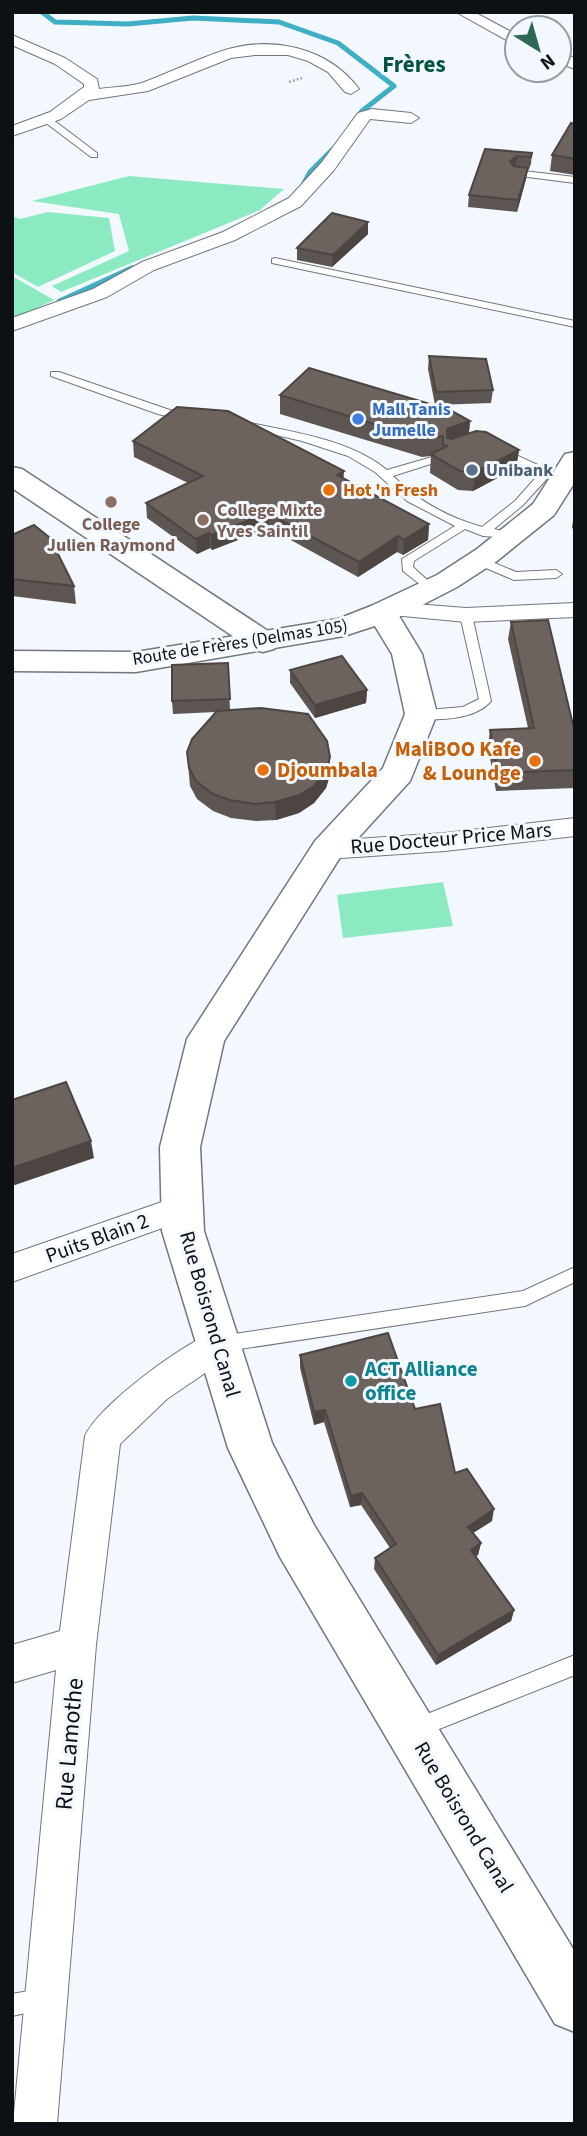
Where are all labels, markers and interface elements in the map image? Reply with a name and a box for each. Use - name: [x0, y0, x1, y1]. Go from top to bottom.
- north arrow: [503, 14, 573, 84]
- text: N: [534, 47, 561, 76]
- district label: Frères: [382, 48, 446, 81]
- place label: Mall Tanis Jumelle: [372, 397, 451, 443]
- marker: Mall Tanis Jumelle: [350, 411, 366, 427]
- place label: Unibank: [486, 458, 553, 483]
- marker: Unibank: [464, 462, 480, 478]
- place label: Hot 'n Fresh: [343, 478, 438, 503]
- marker: Hot 'n Fresh: [321, 482, 337, 498]
- marker: College Julien Raymond: [103, 494, 119, 510]
- place label: College Mixte Yves Saintil: [216, 498, 322, 544]
- place label: College Julien Raymond: [47, 512, 175, 558]
- marker: College Mixte Yves Saintil: [195, 512, 211, 528]
- street label: Route de Frères (Delmas 105): [131, 613, 350, 672]
- place label: MaliBOO Kafe & Loundge: [395, 734, 521, 788]
- marker: MaliBOO Kafe & Loundge: [527, 753, 543, 769]
- place label: Djoumbala: [277, 755, 378, 785]
- marker: Djoumbala: [255, 762, 271, 778]
- street label: Rue Docteur Price Mars: [349, 814, 553, 862]
- street label: Puits Blain 2: [41, 1205, 153, 1271]
- street label: Rue Boisrond Canal: [172, 1227, 248, 1401]
- place label: ACT Alliance office: [364, 1354, 478, 1408]
- marker: ACT Alliance office: [343, 1373, 359, 1389]
- street label: Rue Lamothe: [46, 1676, 93, 1812]
- street label: Rue Boisrond Canal: [407, 1736, 521, 1898]

